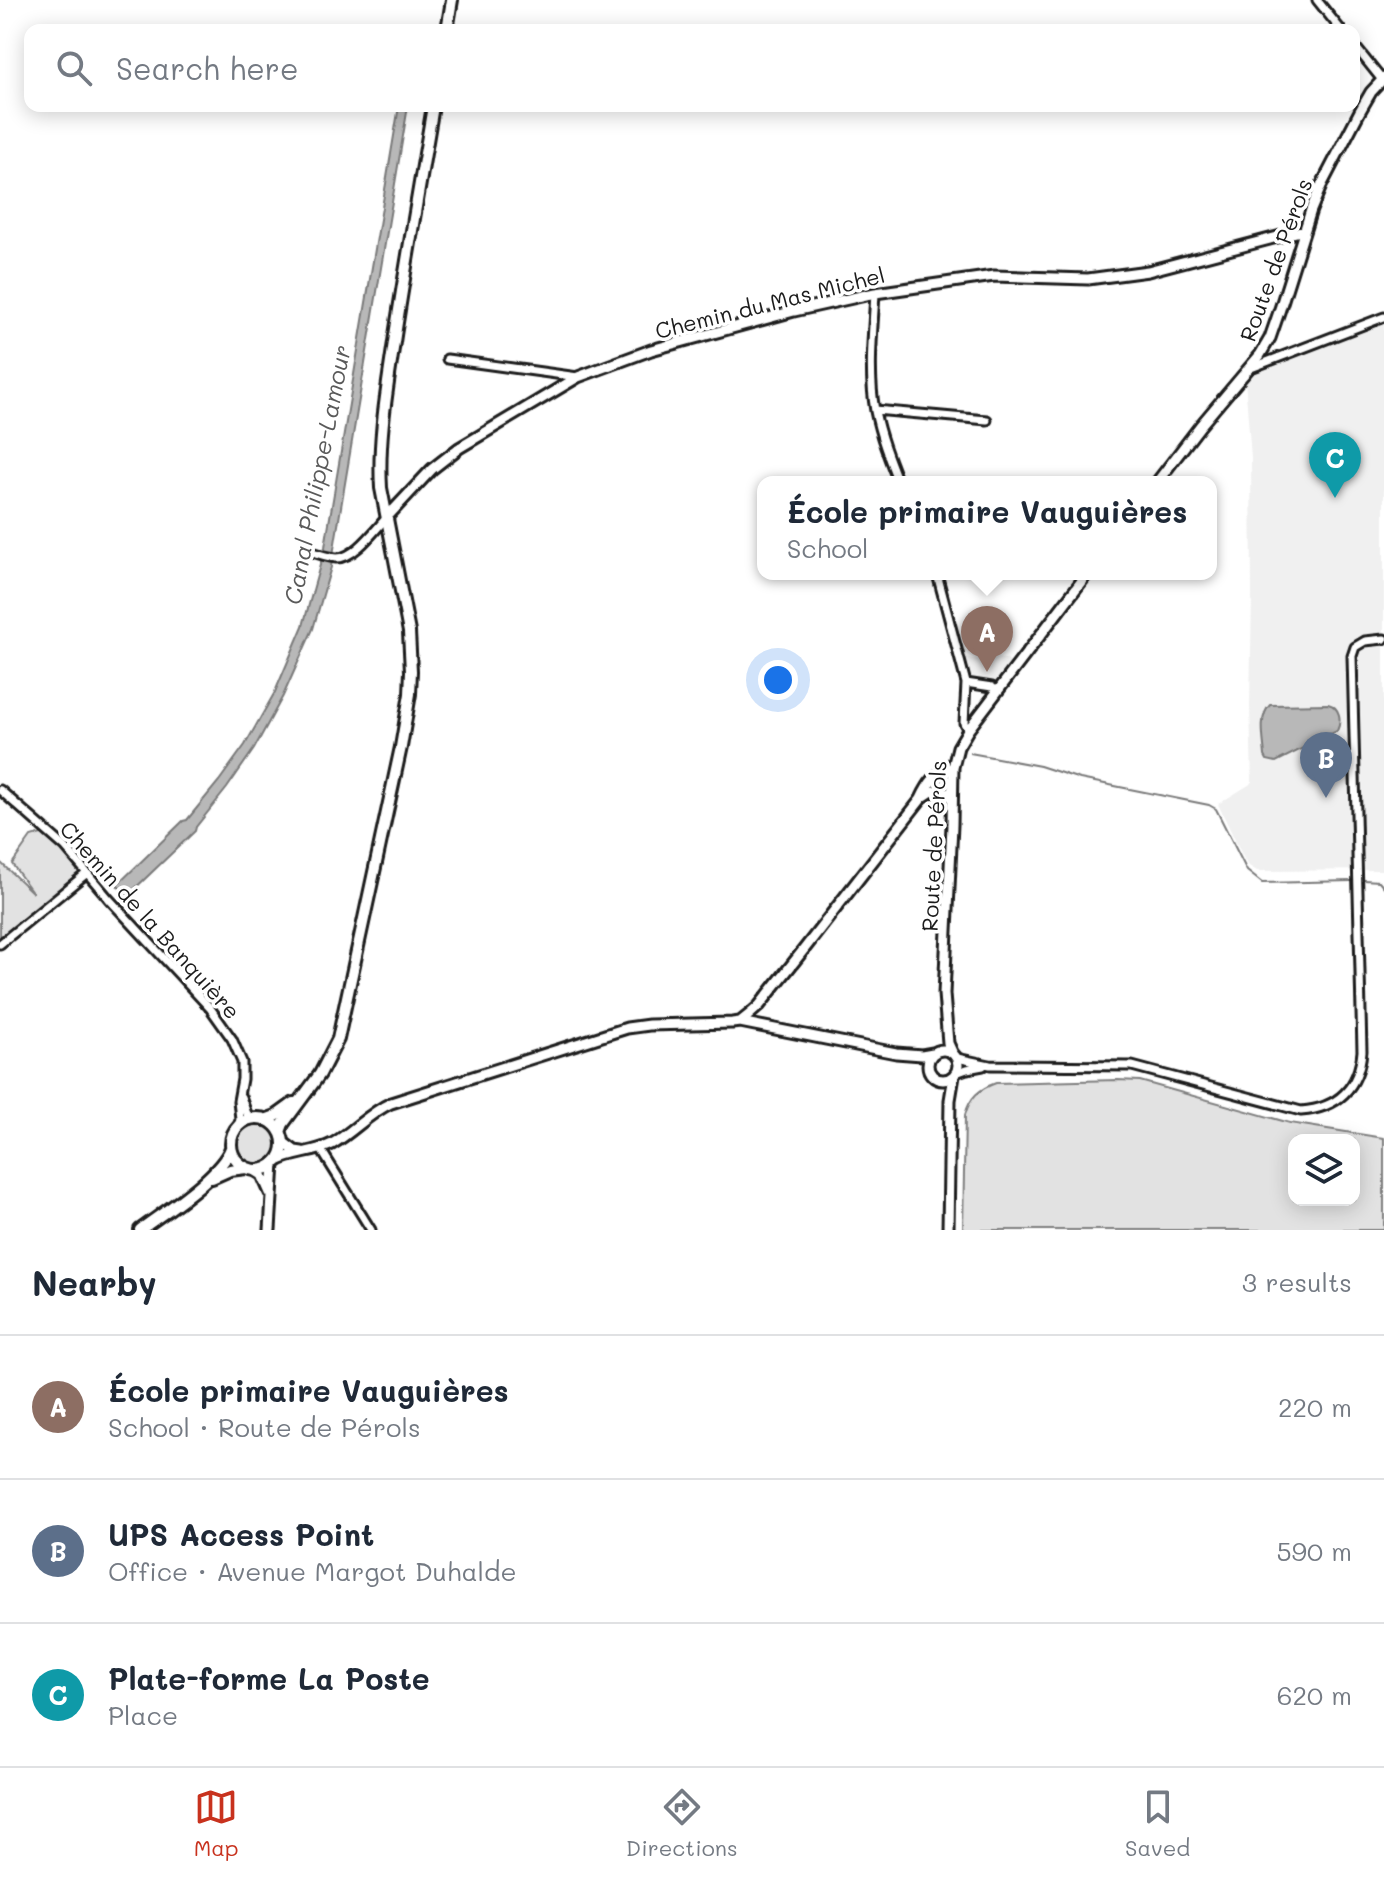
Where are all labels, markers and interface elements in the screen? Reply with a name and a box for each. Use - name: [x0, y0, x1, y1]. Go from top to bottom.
- search box: [24, 24, 1360, 112]
- icon: search: [52, 46, 96, 90]
- text: Search here: [116, 48, 299, 88]
- street label: Route de Pérols: [1233, 174, 1318, 345]
- street label: Chemin du Mas Michel: [652, 260, 888, 345]
- water label: Canal Philippe-Lamour: [276, 342, 357, 607]
- pin: C: [1309, 432, 1361, 498]
- popup: [757, 476, 1217, 580]
- text: École primaire Vauguières: [787, 491, 1187, 531]
- text: School: [787, 531, 869, 565]
- pin: A: [961, 606, 1013, 672]
- your location: [758, 660, 798, 700]
- pin: B: [1300, 732, 1352, 798]
- street label: Route de Pérols: [915, 760, 952, 932]
- street label: Chemin de la Banquière: [54, 815, 247, 1025]
- map controls: [1288, 1134, 1360, 1206]
- button: layers: [1288, 1134, 1360, 1206]
- text: Nearby: [32, 1260, 157, 1305]
- text: 3 results: [1242, 1265, 1352, 1299]
- text: École primaire Vauguières: [108, 1370, 509, 1410]
- text: A: [49, 1390, 67, 1424]
- text: 220 m: [1278, 1390, 1352, 1424]
- text: School · Route de Pérols: [108, 1410, 421, 1444]
- text: UPS Access Point: [108, 1514, 374, 1554]
- text: B: [49, 1534, 67, 1568]
- text: 590 m: [1276, 1534, 1352, 1568]
- text: Office · Avenue Margot Duhalde: [108, 1554, 517, 1588]
- text: Plate-forme La Poste: [108, 1658, 430, 1698]
- text: C: [48, 1678, 68, 1712]
- text: 620 m: [1277, 1678, 1352, 1712]
- text: Place: [108, 1698, 178, 1732]
- tab: Map: [194, 1785, 239, 1862]
- tab: Directions: [626, 1785, 738, 1862]
- tab: Saved: [1125, 1785, 1190, 1862]

